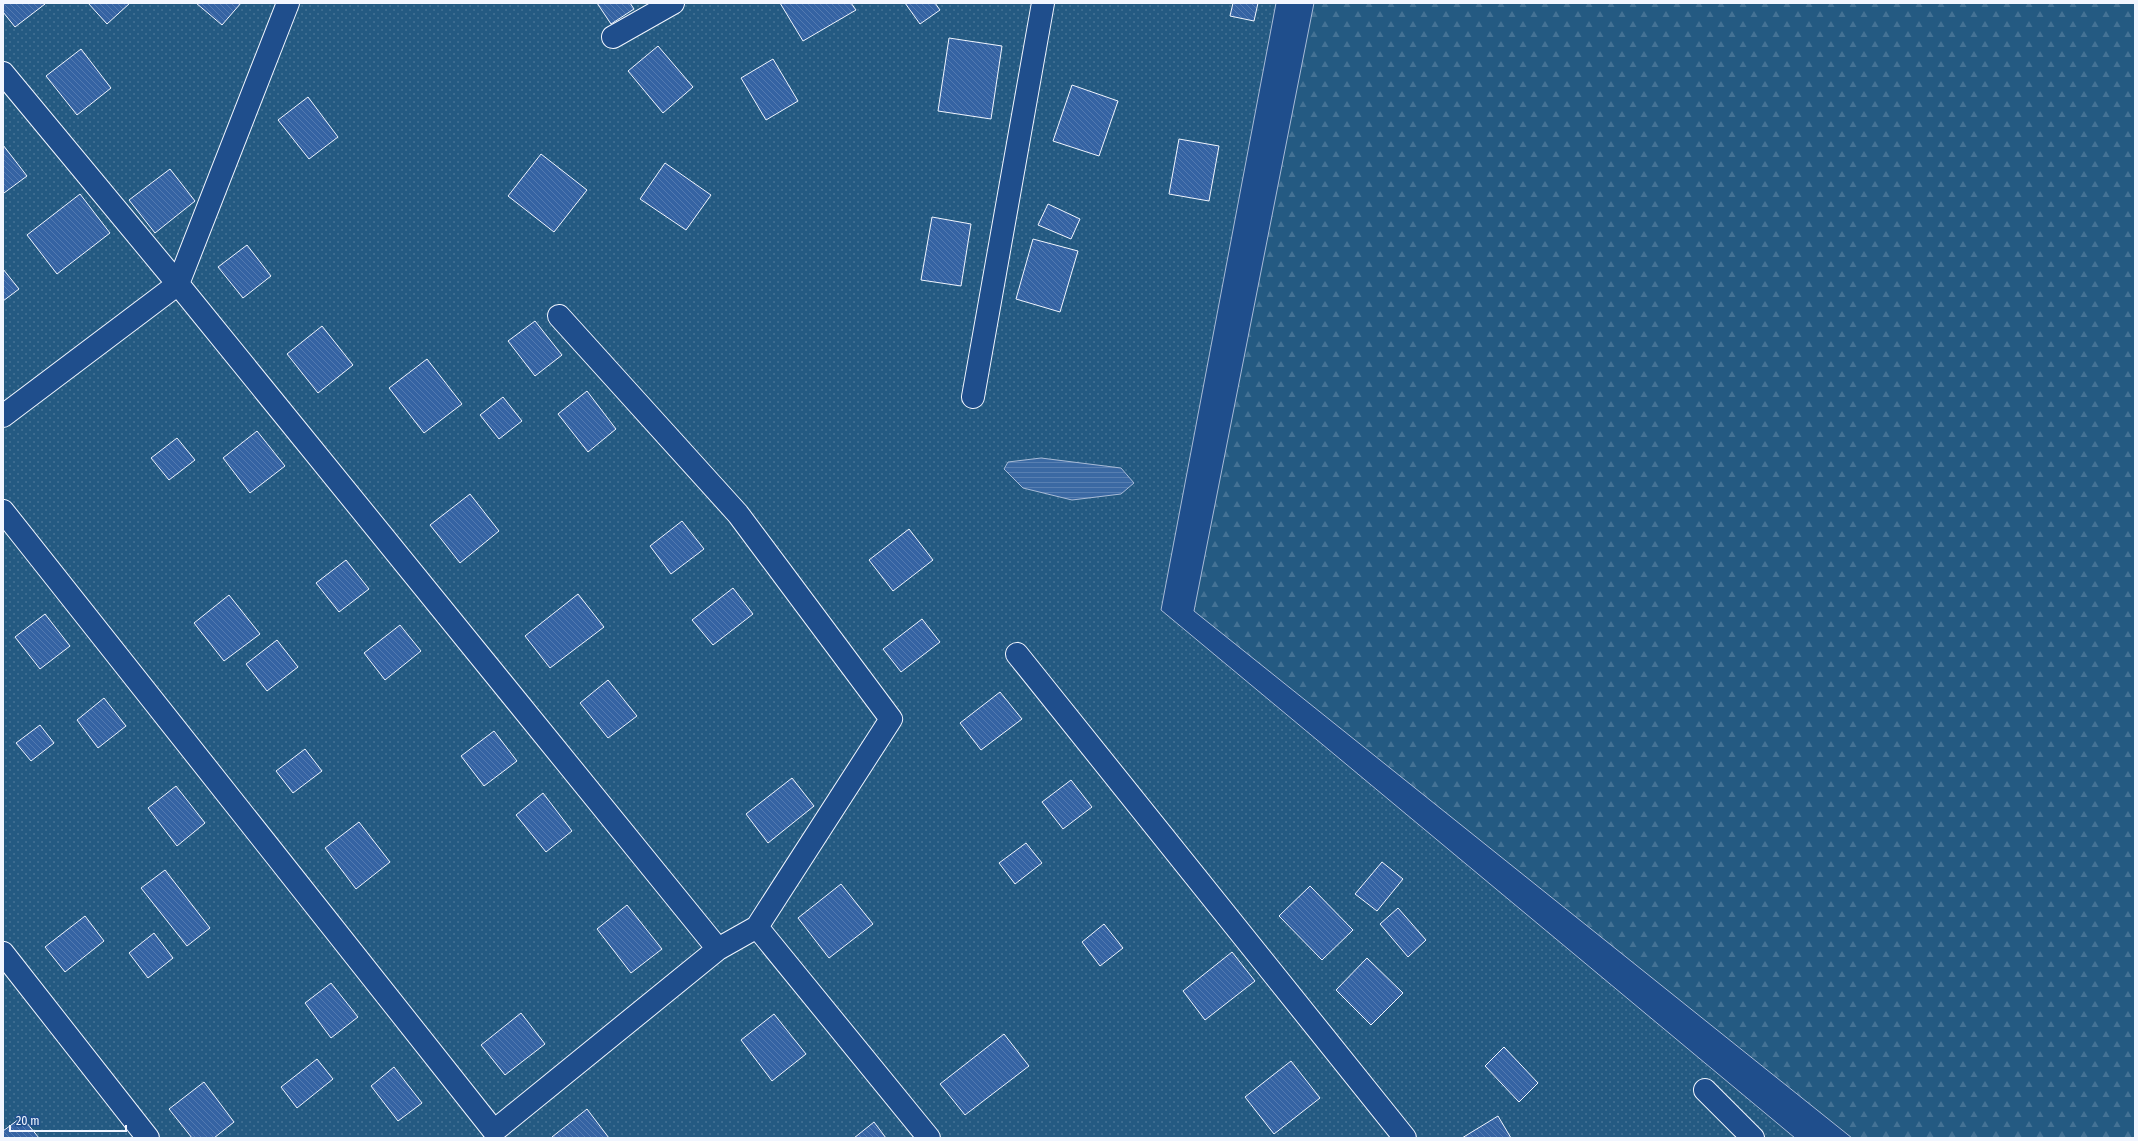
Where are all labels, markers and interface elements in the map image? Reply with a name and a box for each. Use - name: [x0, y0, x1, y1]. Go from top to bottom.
- scale bar: [10, 1107, 126, 1133]
- text: 20 m: [16, 1114, 40, 1128]

